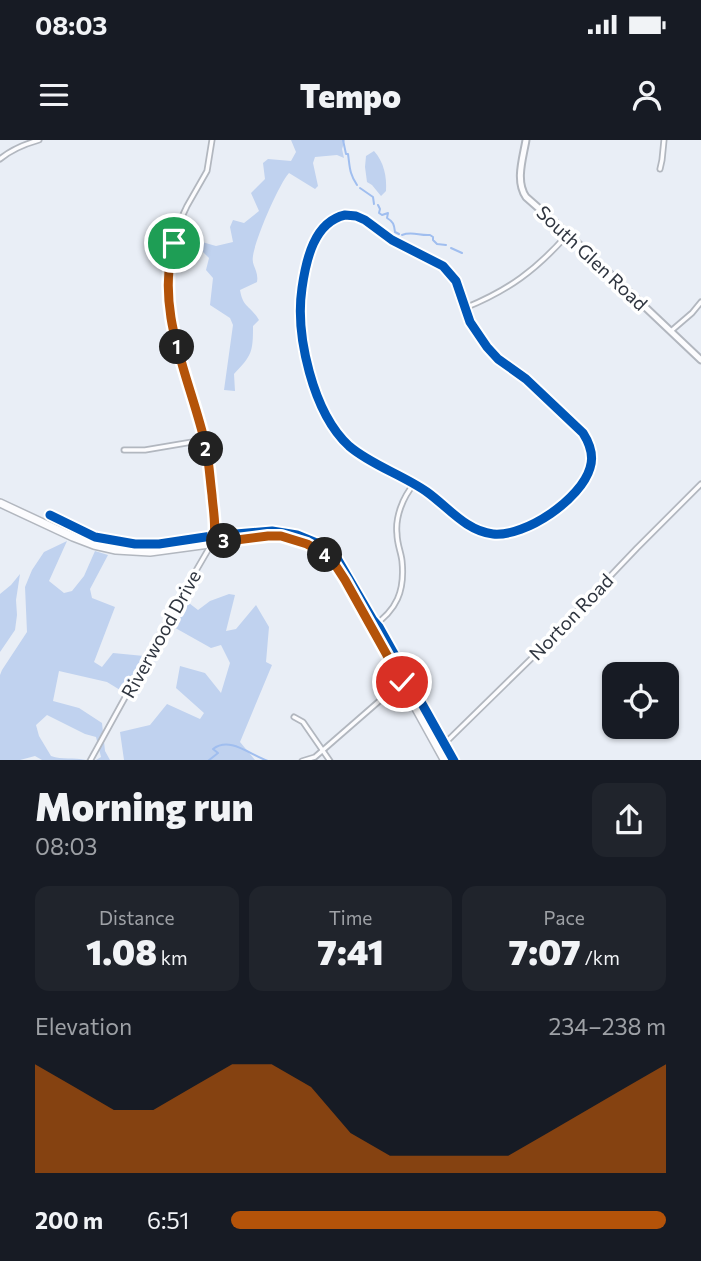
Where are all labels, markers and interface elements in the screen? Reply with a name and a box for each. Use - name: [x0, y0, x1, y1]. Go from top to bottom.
- text: 08:03: [35, 9, 108, 40]
- text: Tempo: [300, 75, 401, 115]
- icon: menu: [35, 76, 73, 114]
- icon: person: [628, 76, 666, 114]
- street label: South Glen Road: [532, 200, 653, 315]
- pin: [144, 213, 204, 273]
- icon: arrive: [155, 224, 193, 262]
- pin: 1: [160, 330, 194, 364]
- text: 1: [172, 335, 181, 358]
- pin: 2: [188, 432, 224, 466]
- text: 2: [200, 437, 211, 460]
- pin: 3: [206, 524, 242, 558]
- text: 3: [218, 529, 229, 552]
- pin: 4: [308, 538, 342, 572]
- text: 4: [319, 543, 330, 566]
- street label: Riverwood Drive: [116, 566, 205, 702]
- street label: Norton Road: [524, 569, 618, 665]
- pin: [372, 652, 432, 712]
- map controls: [602, 662, 679, 739]
- button: locate: [602, 662, 679, 739]
- icon: check: [383, 663, 421, 701]
- text: Morning run: [35, 782, 254, 829]
- button: share: [592, 783, 666, 857]
- text: 08:03: [35, 832, 97, 860]
- text: Distance: [99, 906, 175, 929]
- text: Time: [329, 906, 372, 929]
- text: Pace: [544, 906, 585, 929]
- text: 1.08: [86, 929, 157, 972]
- text: 7:41: [317, 929, 384, 972]
- text: 7:07: [509, 929, 581, 972]
- text: km: [157, 946, 188, 969]
- text: /km: [581, 946, 620, 969]
- text: Elevation: [35, 1012, 132, 1040]
- text: 234–238 m: [548, 1012, 666, 1040]
- text: 200 m: [35, 1206, 103, 1234]
- text: 6:51: [147, 1206, 189, 1234]

